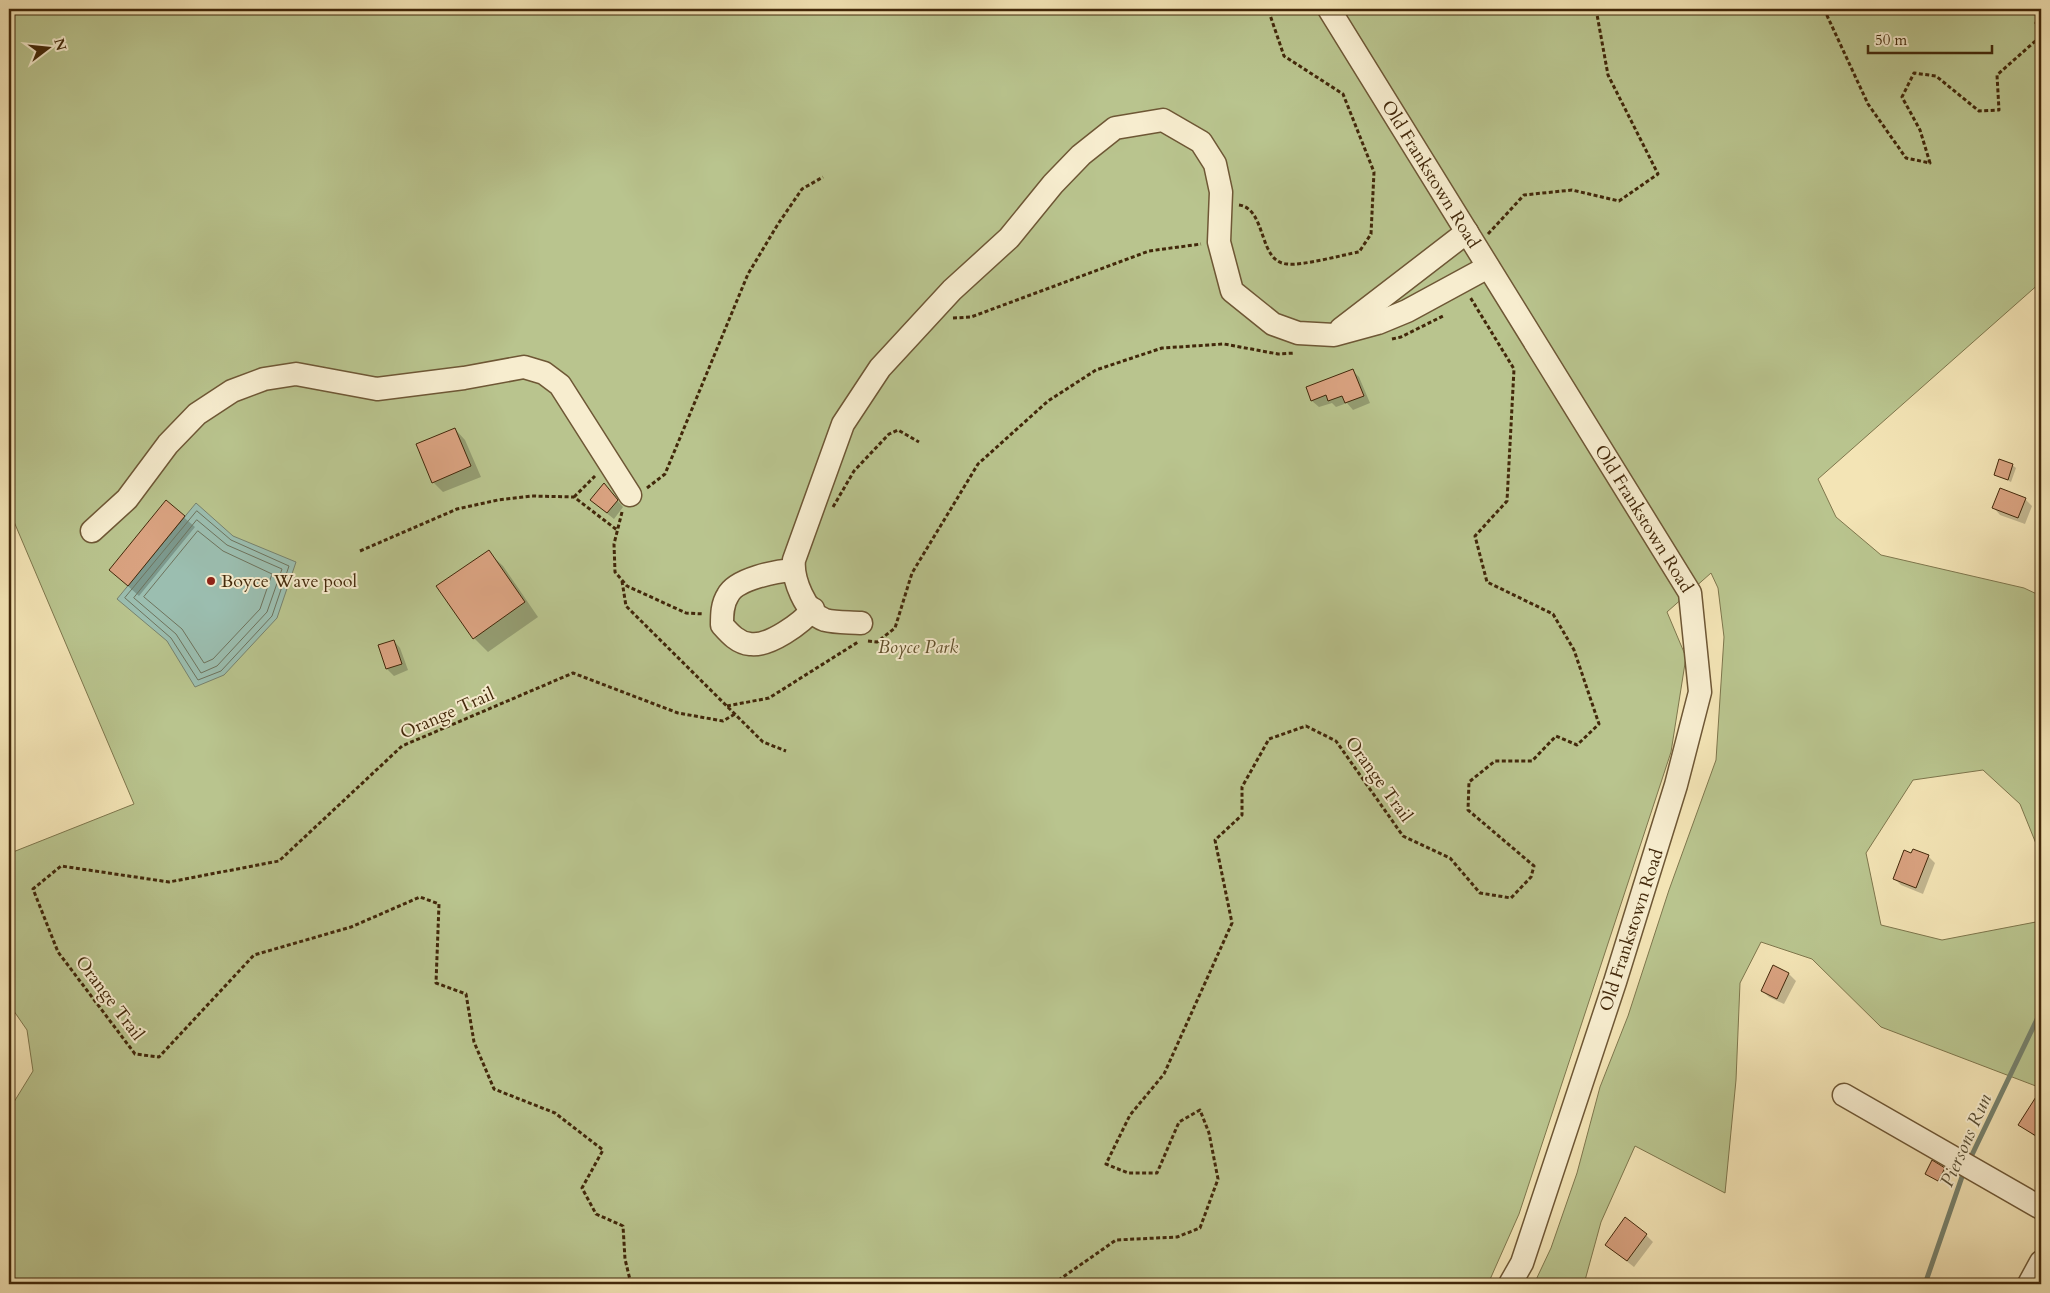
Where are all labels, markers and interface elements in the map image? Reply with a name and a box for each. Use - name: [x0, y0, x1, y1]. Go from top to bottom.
- north arrow: [22, 22, 72, 72]
- scale bar: [1868, 22, 1991, 54]
- text: 50 m: [1875, 30, 1907, 50]
- text: N: [49, 36, 71, 53]
- street label: Old Frankstown Road: [1375, 96, 1486, 253]
- street label: Old Frankstown Road: [1588, 440, 1699, 598]
- place label: Boyce Wave pool: [221, 569, 358, 594]
- marker: Boyce Wave pool: [205, 575, 217, 587]
- park label: Boyce Park: [878, 635, 958, 660]
- street label: Orange Trail: [396, 681, 499, 745]
- street label: Orange Trail: [1339, 731, 1418, 828]
- street label: Old Frankstown Road: [1593, 845, 1670, 1015]
- street label: Orange Trail: [69, 951, 150, 1046]
- water label: Piersons Run: [1934, 1089, 1998, 1191]

